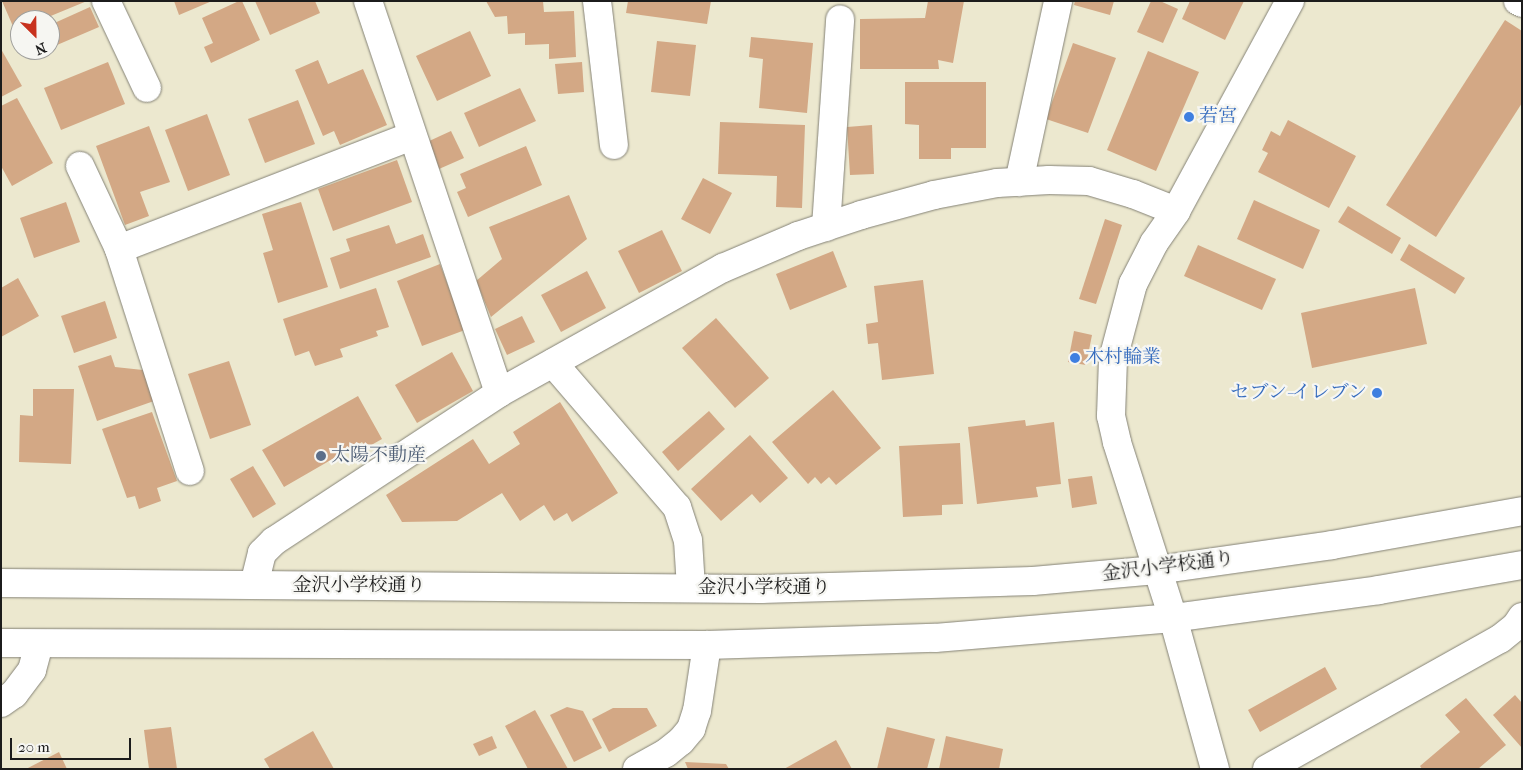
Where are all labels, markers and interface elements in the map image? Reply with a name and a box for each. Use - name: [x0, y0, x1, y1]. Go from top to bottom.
- north arrow: [10, 10, 60, 60]
- text: N: [32, 38, 49, 58]
- place label: 若宮: [1199, 106, 1237, 128]
- marker: 若宮: [1183, 111, 1195, 123]
- place label: 木村輪業: [1085, 347, 1161, 369]
- marker: 木村輪業: [1069, 352, 1081, 364]
- place label: セブン-イレブン: [1229, 382, 1367, 404]
- marker: セブン-イレブン: [1371, 387, 1383, 399]
- place label: 太陽不動産: [331, 445, 426, 467]
- marker: 太陽不動産: [315, 450, 327, 462]
- street label: 金沢小学校通り: [1101, 548, 1235, 586]
- street label: 金沢小学校通り: [293, 575, 425, 597]
- street label: 金沢小学校通り: [698, 577, 830, 599]
- scale bar: [12, 728, 134, 760]
- text: 20 m: [18, 738, 50, 756]

